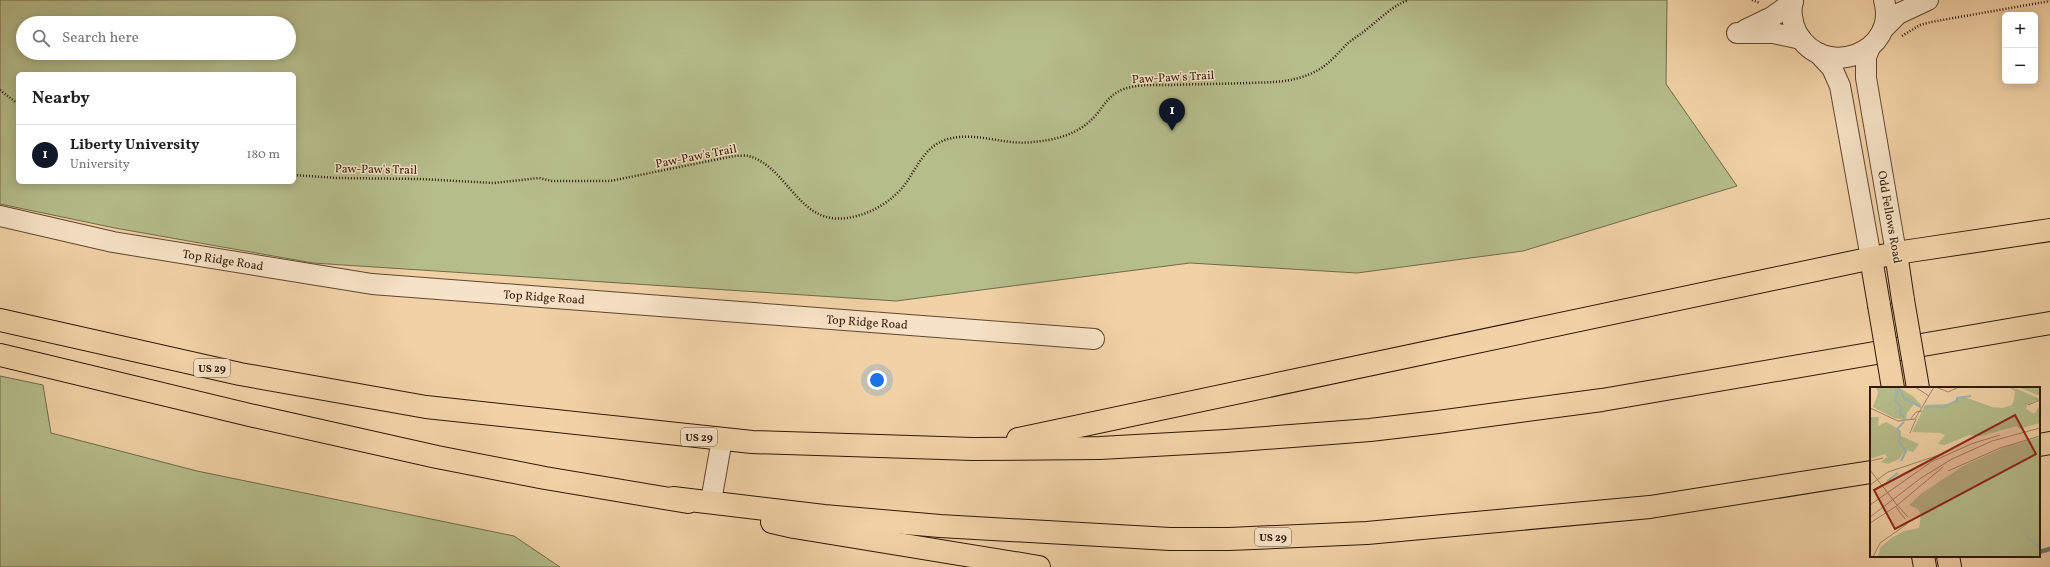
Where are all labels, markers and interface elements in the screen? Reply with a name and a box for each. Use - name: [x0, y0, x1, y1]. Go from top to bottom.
- map controls: [2002, 12, 2038, 84]
- button: +: [2002, 12, 2038, 48]
- search box: [16, 16, 296, 60]
- icon: search: [30, 27, 52, 49]
- text: Search here: [62, 28, 139, 49]
- button: −: [2002, 48, 2038, 84]
- street label: Paw-Paw's Trail: [1132, 68, 1215, 88]
- text: Nearby: [32, 87, 90, 110]
- pin: 1: [1159, 98, 1185, 131]
- text: Liberty University: [70, 135, 199, 156]
- street label: Paw-Paw's Trail: [654, 141, 739, 173]
- text: 1: [42, 146, 48, 164]
- text: 180 m: [246, 146, 280, 164]
- text: University: [70, 156, 130, 174]
- street label: Paw-Paw's Trail: [335, 161, 418, 179]
- street label: Odd Fellows Road: [1873, 170, 1905, 265]
- street label: Top Ridge Road: [181, 247, 265, 275]
- street label: Top Ridge Road: [503, 287, 585, 309]
- street label: Top Ridge Road: [826, 312, 908, 334]
- road number: US 29: [194, 359, 230, 377]
- your location: [867, 370, 887, 390]
- inset map: [1870, 387, 2040, 557]
- road number: US 29: [681, 428, 717, 446]
- road number: US 29: [1255, 528, 1291, 546]

